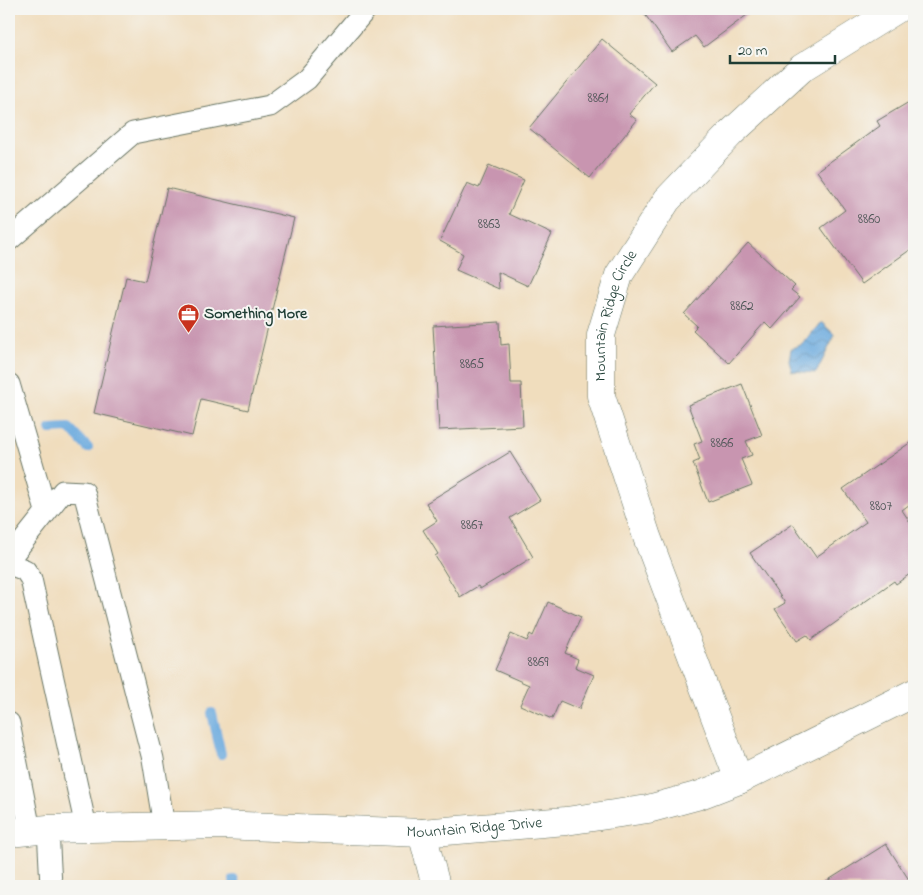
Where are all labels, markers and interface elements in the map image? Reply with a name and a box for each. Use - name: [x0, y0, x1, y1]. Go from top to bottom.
- scale bar: [730, 32, 836, 64]
- text: 20 m: [738, 40, 768, 62]
- house number: 8861: [587, 88, 609, 109]
- house number: 8860: [858, 209, 880, 230]
- house number: 8863: [478, 214, 500, 235]
- street label: Mountain Ridge Circle: [589, 245, 644, 381]
- house number: 8862: [730, 296, 754, 317]
- office icon: Something More: [176, 302, 200, 333]
- place label: Something More: [204, 302, 308, 327]
- house number: 8865: [460, 354, 484, 375]
- house number: 8866: [711, 433, 733, 454]
- house number: 8807: [870, 496, 892, 517]
- house number: 8867: [461, 515, 483, 536]
- house number: 8869: [528, 652, 549, 673]
- street label: Mountain Ridge Drive: [406, 811, 544, 845]

